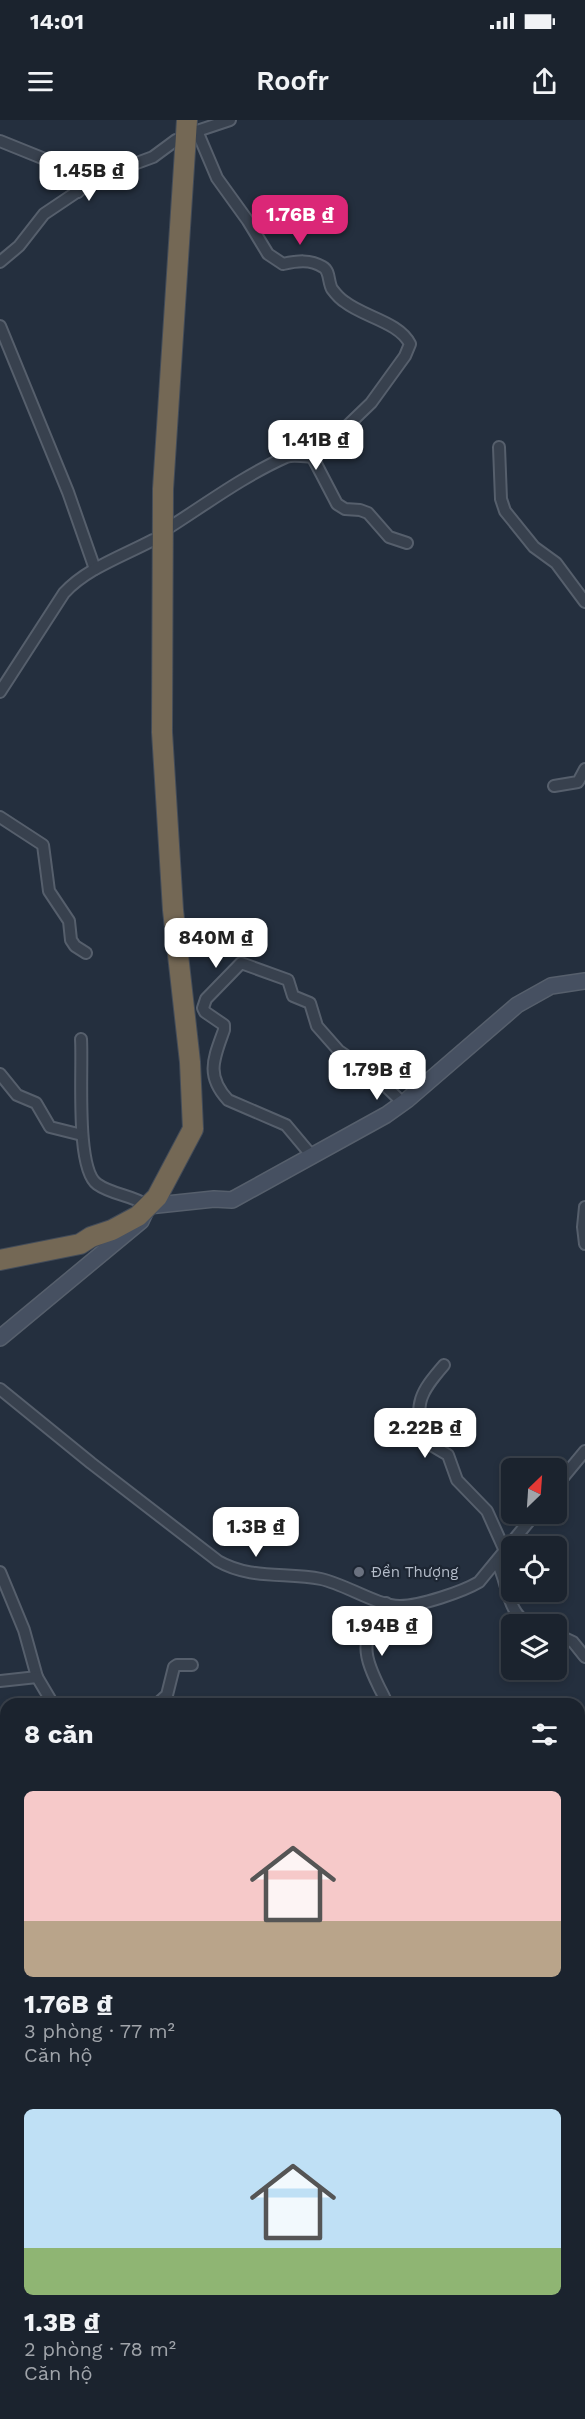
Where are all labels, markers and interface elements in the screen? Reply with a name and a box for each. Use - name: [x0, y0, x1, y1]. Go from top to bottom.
- text: 14:01: [30, 9, 84, 34]
- icon: menu: [24, 65, 57, 98]
- text: Roofr: [256, 65, 329, 97]
- icon: share: [528, 65, 561, 98]
- pin: 1.45B ₫: [34, 151, 144, 202]
- text: 1.45B ₫: [54, 158, 124, 182]
- pin: 1.76B ₫: [245, 195, 355, 246]
- text: 1.76B ₫: [266, 202, 334, 226]
- pin: 1.41B ₫: [261, 420, 371, 471]
- text: 1.41B ₫: [282, 427, 350, 451]
- pin: 840M ₫: [167, 918, 265, 969]
- text: 840M ₫: [179, 925, 253, 949]
- pin: 1.79B ₫: [322, 1050, 432, 1101]
- text: 1.79B ₫: [343, 1057, 411, 1081]
- pin: 2.22B ₫: [370, 1408, 480, 1459]
- text: 2.22B ₫: [388, 1415, 462, 1439]
- north arrow: [501, 1458, 567, 1524]
- map controls: [501, 1458, 567, 1680]
- pin: 1.3B ₫: [207, 1507, 305, 1558]
- text: 1.3B ₫: [227, 1514, 285, 1538]
- button: locate: [501, 1536, 567, 1602]
- place label: Đền Thượng: [371, 1563, 458, 1581]
- marker: Đền Thượng: [352, 1565, 366, 1579]
- pin: 1.94B ₫: [327, 1606, 437, 1657]
- text: 1.94B ₫: [346, 1613, 418, 1637]
- button: layers: [501, 1614, 567, 1680]
- icon: filters: [528, 1718, 561, 1751]
- text: 8 căn: [24, 1719, 94, 1749]
- icon: home: [239, 1830, 347, 1938]
- text: 1.76B ₫: [24, 1989, 113, 2019]
- text: 3 phòng · 77 m²: [24, 2019, 175, 2043]
- text: Căn hộ: [24, 2043, 93, 2067]
- icon: home: [239, 2148, 347, 2256]
- text: 1.3B ₫: [24, 2307, 100, 2337]
- text: 2 phòng · 78 m²: [24, 2337, 176, 2361]
- text: Căn hộ: [24, 2361, 93, 2385]

